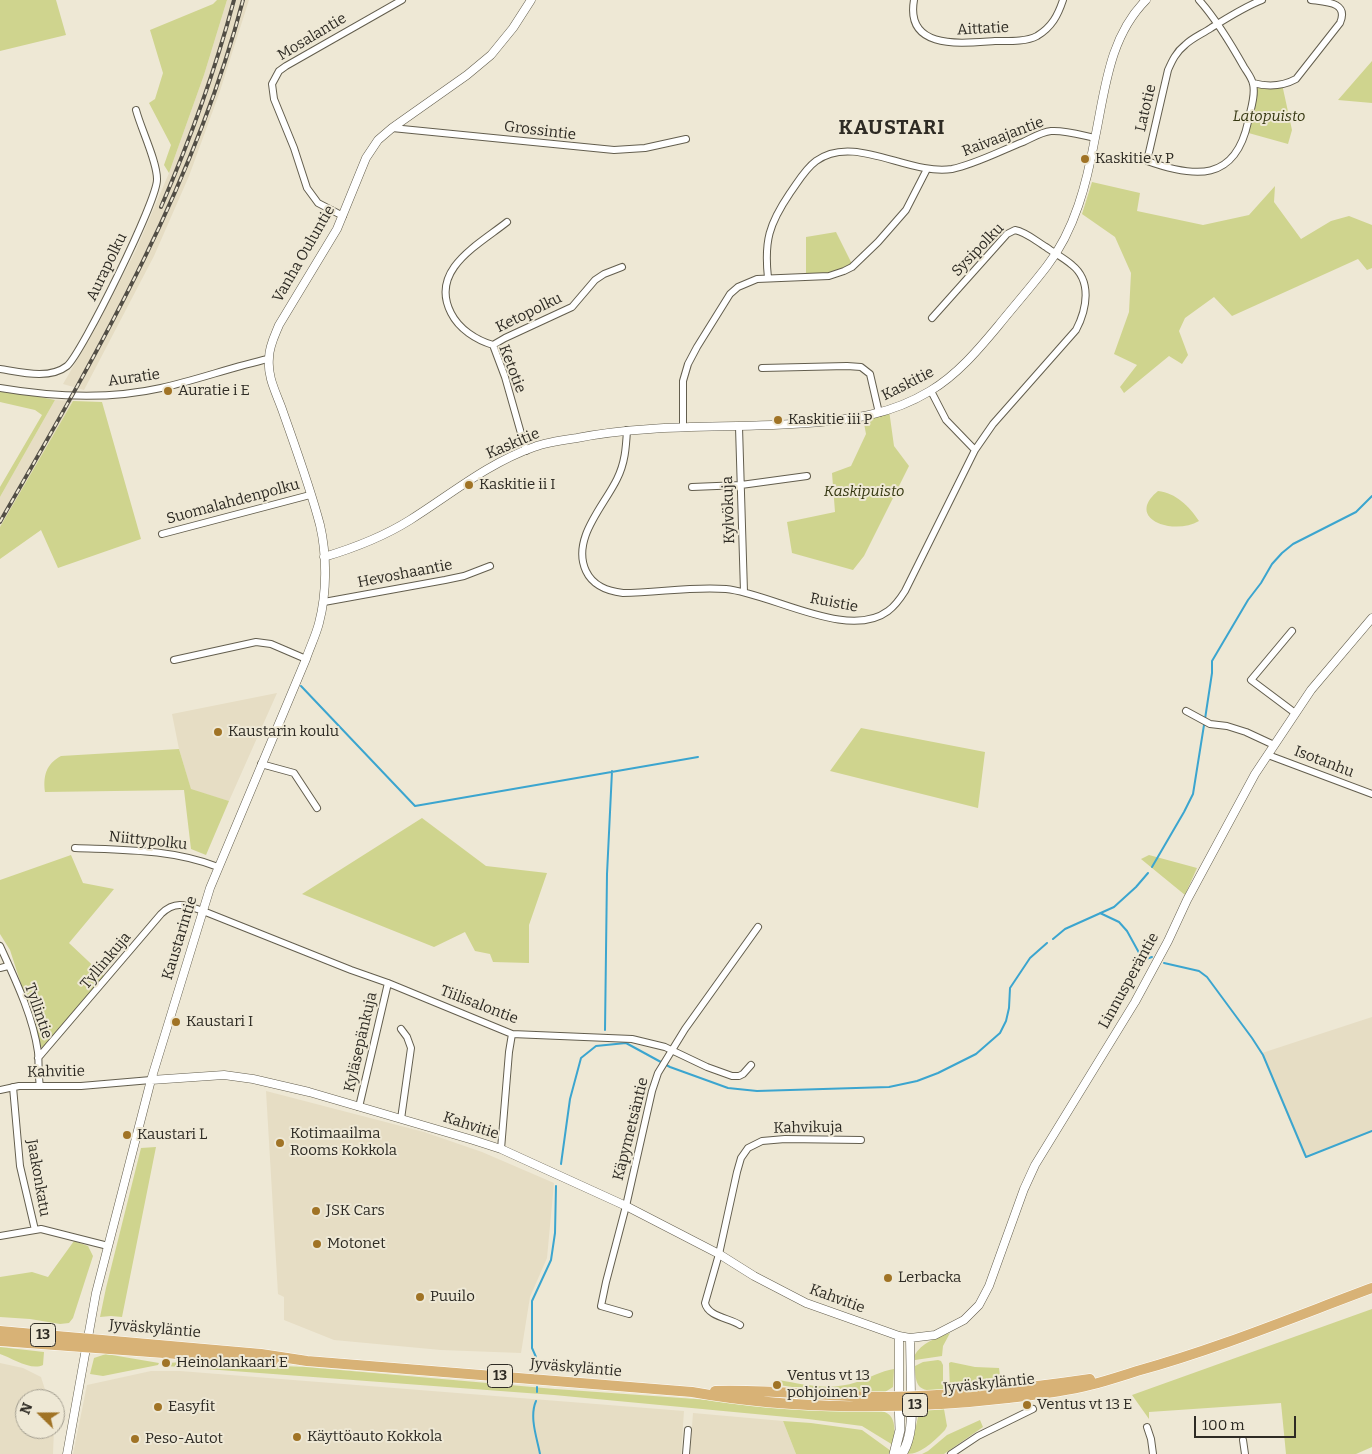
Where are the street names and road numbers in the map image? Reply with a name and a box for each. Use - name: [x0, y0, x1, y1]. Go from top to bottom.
- street label: Mosalantie: [274, 9, 350, 65]
- street label: Aittatie: [957, 19, 1009, 39]
- street label: Latotie: [1132, 82, 1160, 134]
- street label: Raivaajantie: [960, 113, 1046, 161]
- street label: Grossintie: [503, 118, 577, 144]
- street label: Vanha Ouluntie: [269, 202, 339, 306]
- street label: Sysipolku: [948, 220, 1008, 280]
- street label: Aurapolku: [83, 230, 131, 304]
- street label: Ketopolku: [493, 289, 565, 337]
- street label: Ketotie: [495, 342, 529, 396]
- street label: Kaskitie: [879, 363, 937, 405]
- street label: Auratie: [107, 365, 161, 391]
- street label: Kaskitie: [484, 425, 542, 463]
- street label: Suomalahdenpolku: [165, 476, 301, 528]
- street label: Kylvökuja: [719, 476, 739, 544]
- street label: Hevoshaantie: [356, 556, 454, 592]
- street label: Ruistie: [808, 590, 860, 616]
- street label: Isotanhu: [1292, 742, 1356, 782]
- street label: Niittypolku: [108, 828, 188, 854]
- street label: Kaustarintie: [159, 894, 201, 982]
- street label: Tyllinkuja: [77, 929, 135, 993]
- street label: Linnusperäntie: [1095, 930, 1163, 1032]
- street label: Tyllintie: [20, 981, 56, 1041]
- street label: Tiilisalontie: [437, 982, 521, 1028]
- street label: Kyläsepänkuja: [341, 990, 381, 1094]
- street label: Kahvitie: [27, 1062, 85, 1082]
- street label: Käpymetsäntie: [610, 1076, 652, 1182]
- street label: Kahvitie: [441, 1109, 501, 1143]
- street label: Kahvikuja: [773, 1118, 843, 1138]
- street label: Jaakonkatu: [22, 1138, 54, 1218]
- street label: Kahvitie: [807, 1281, 867, 1317]
- street label: Jyväskyläntie: [108, 1316, 202, 1342]
- road number: 13: [30, 1324, 56, 1346]
- street label: Jyväskyläntie: [529, 1355, 623, 1381]
- road number: 13: [488, 1364, 512, 1388]
- street label: Jyväskyläntie: [942, 1370, 1036, 1398]
- road number: 13: [902, 1394, 928, 1416]

